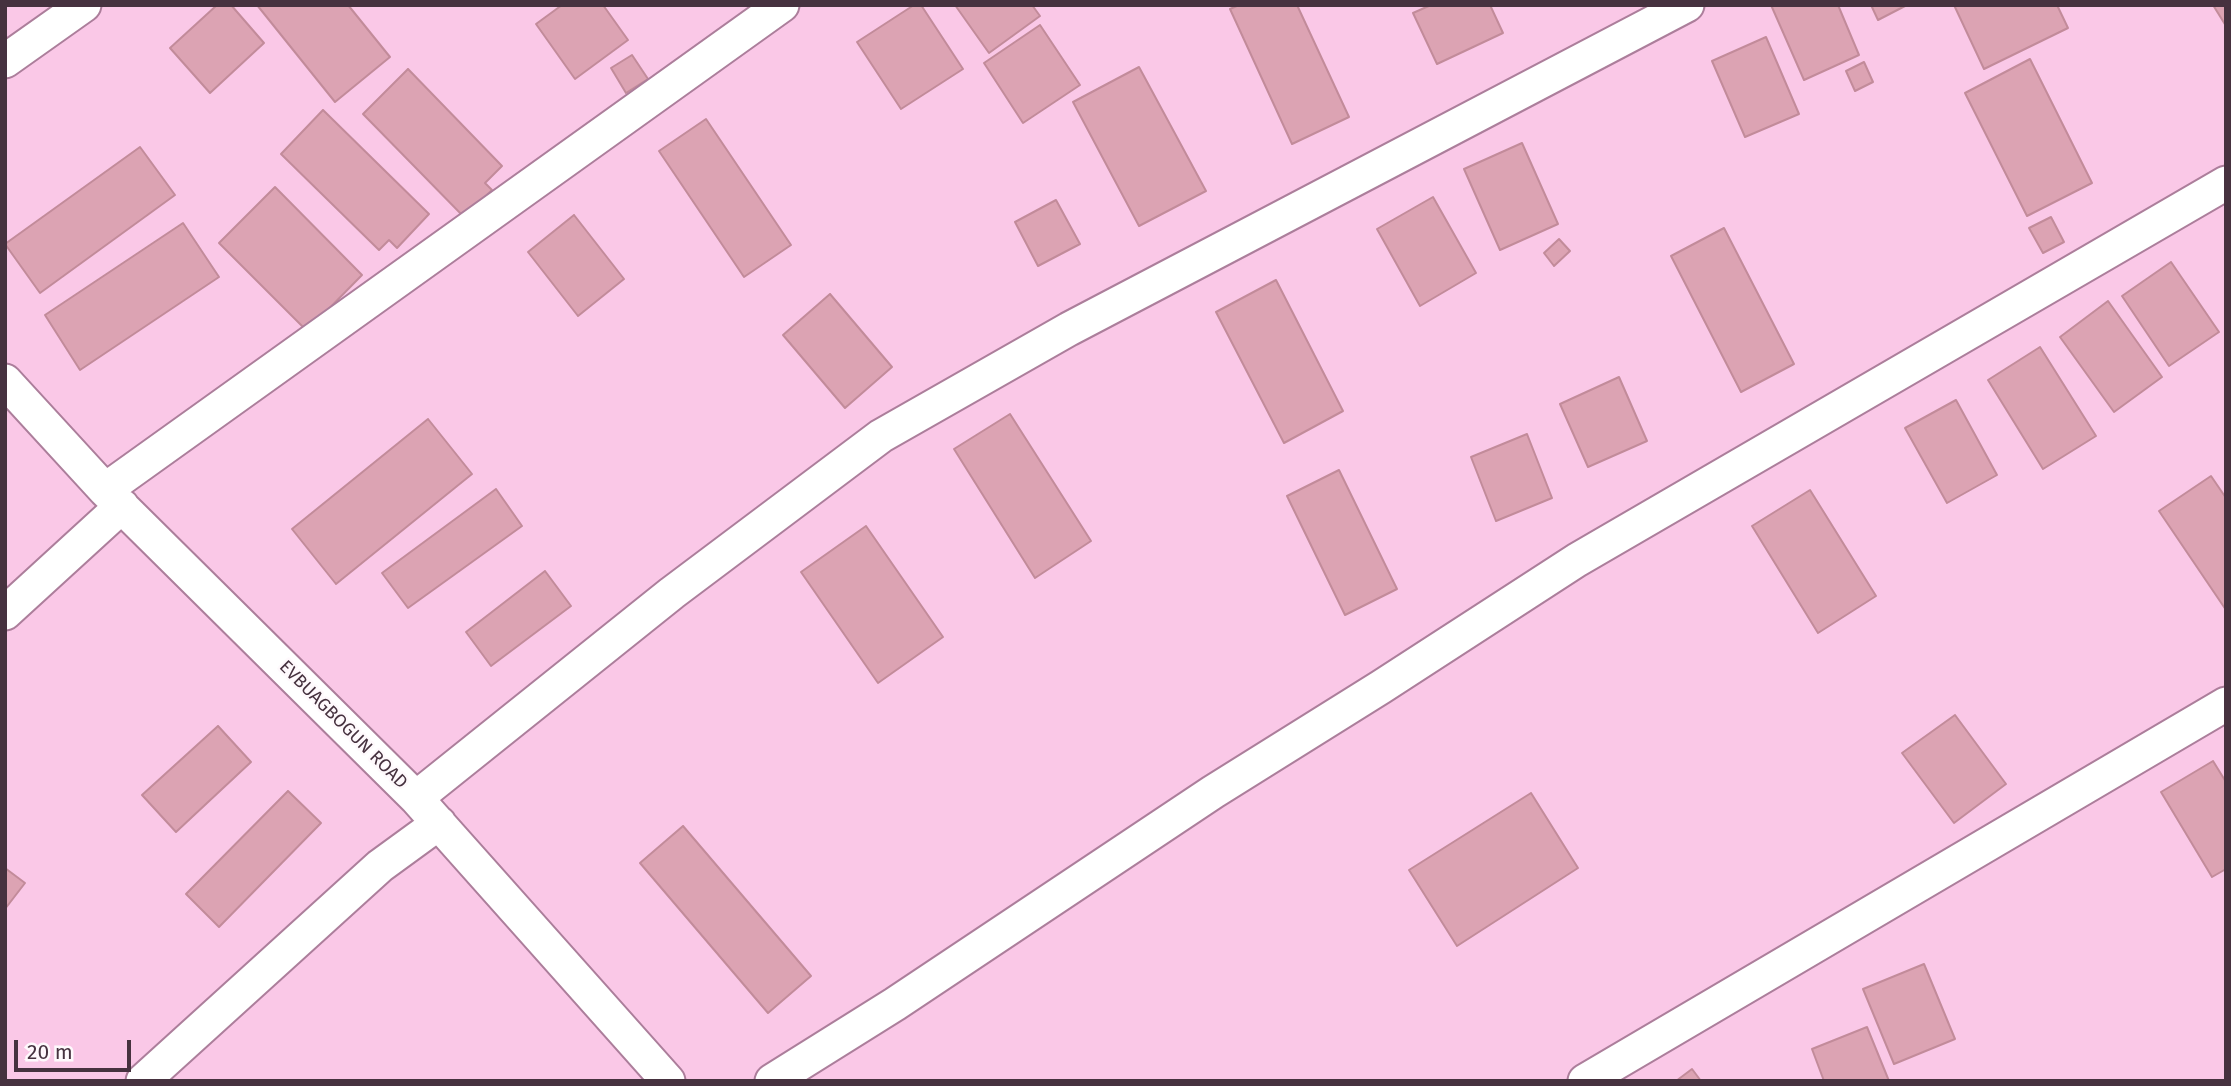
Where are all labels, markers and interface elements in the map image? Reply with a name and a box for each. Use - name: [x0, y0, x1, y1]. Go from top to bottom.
- street label: EVBUAGBOGUN ROAD: [274, 656, 412, 794]
- scale bar: [18, 1026, 135, 1070]
- text: 20 m: [27, 1039, 73, 1065]

